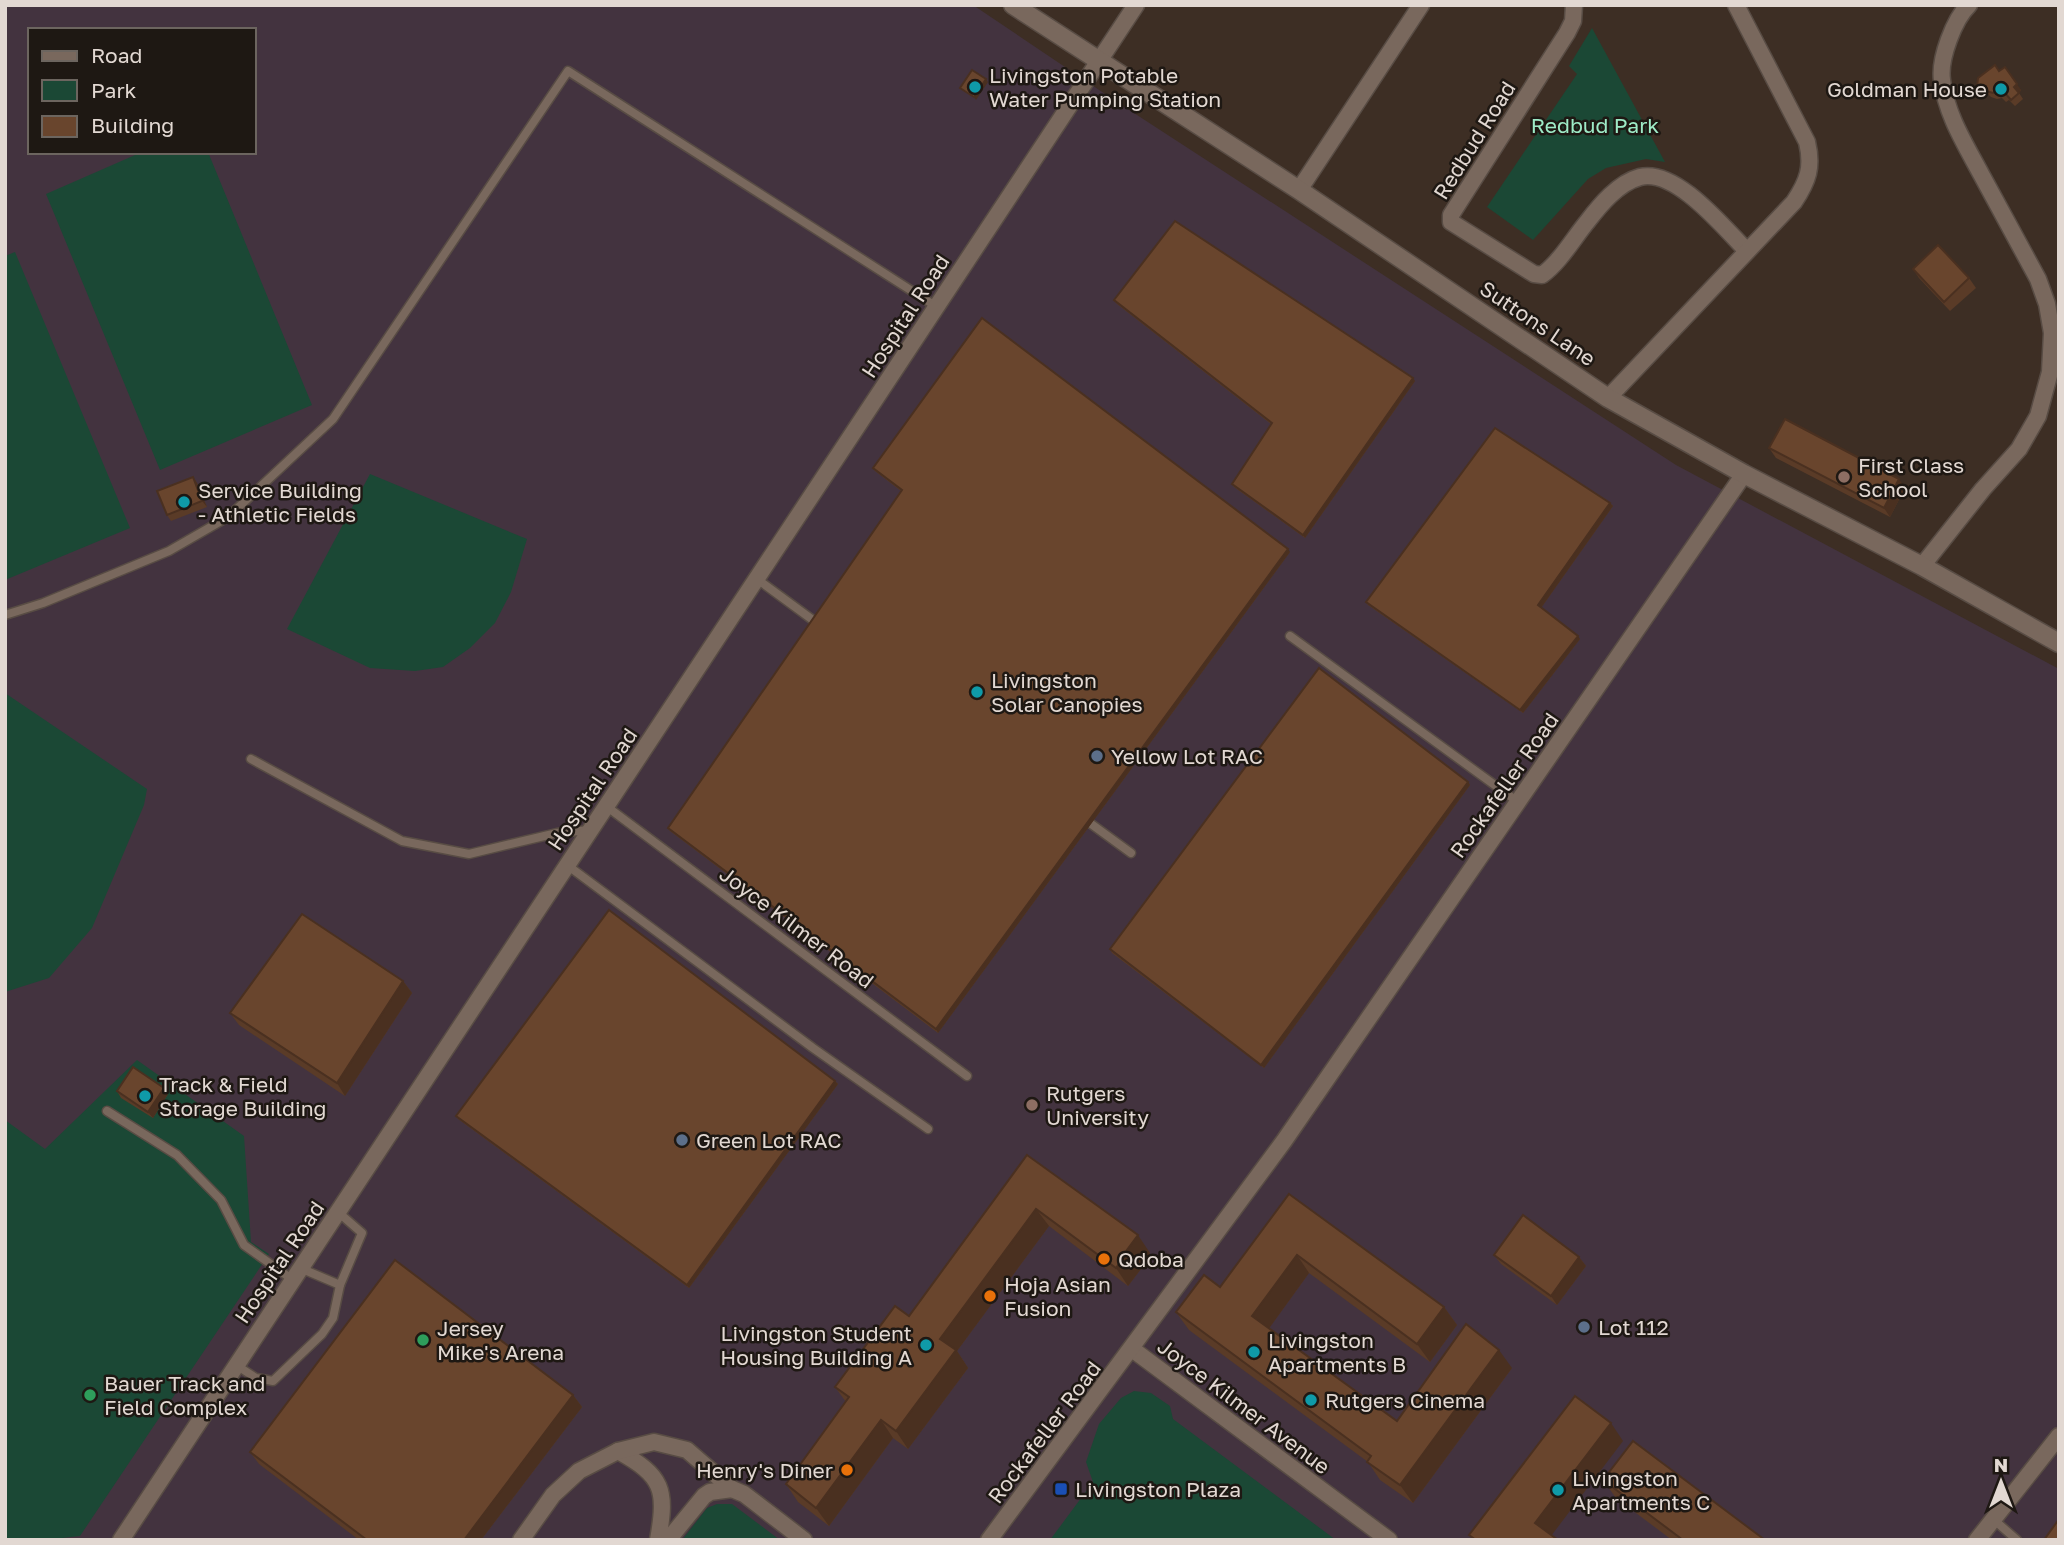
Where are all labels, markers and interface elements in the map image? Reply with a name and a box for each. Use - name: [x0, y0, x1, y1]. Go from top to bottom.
- legend: [28, 28, 256, 154]
- text: Road: [91, 42, 142, 68]
- place label: Livingston Potable Water Pumping Station: [989, 62, 1221, 112]
- street label: Redbud Road: [1427, 76, 1521, 204]
- place label: Goldman House: [1827, 76, 1987, 102]
- text: Park: [91, 77, 137, 103]
- marker: Livingston Potable Water Pumping Station: [967, 79, 983, 95]
- marker: Goldman House: [1993, 81, 2009, 97]
- text: Building: [91, 112, 174, 138]
- park label: Redbud Park: [1531, 112, 1659, 138]
- street label: Hospital Road: [855, 249, 955, 383]
- street label: Suttons Lane: [1475, 275, 1601, 371]
- place label: First Class School: [1858, 452, 1964, 502]
- marker: First Class School: [1836, 469, 1852, 485]
- place label: Service Building - Athletic Fields: [198, 477, 362, 527]
- marker: Service Building - Athletic Fields: [176, 494, 192, 510]
- place label: Livingston Solar Canopies: [991, 667, 1143, 717]
- marker: Livingston Solar Canopies: [969, 684, 985, 700]
- street label: Rockafeller Road: [1444, 707, 1564, 863]
- street label: Hospital Road: [542, 723, 642, 855]
- place label: Yellow Lot RAC: [1111, 743, 1263, 769]
- marker: Yellow Lot RAC: [1089, 748, 1105, 764]
- street label: Joyce Kilmer Road: [715, 860, 879, 994]
- place label: Track & Field Storage Building: [159, 1071, 327, 1121]
- place label: Rutgers University: [1046, 1080, 1149, 1130]
- marker: Track & Field Storage Building: [137, 1088, 153, 1104]
- marker: Rutgers University: [1024, 1097, 1040, 1113]
- place label: Green Lot RAC: [696, 1127, 842, 1153]
- marker: Green Lot RAC: [674, 1132, 690, 1148]
- street label: Hospital Road: [229, 1196, 329, 1328]
- place label: Qdoba: [1118, 1246, 1184, 1272]
- marker: Qdoba: [1096, 1251, 1112, 1267]
- place label: Hoja Asian Fusion: [1004, 1271, 1111, 1321]
- marker: Hoja Asian Fusion: [982, 1288, 998, 1304]
- place label: Lot 112: [1598, 1314, 1669, 1340]
- place label: Jersey Mike's Arena: [437, 1315, 564, 1365]
- marker: Lot 112: [1576, 1319, 1592, 1335]
- place label: Livingston Student Housing Building A: [720, 1320, 912, 1370]
- place label: Livingston Apartments B: [1268, 1327, 1406, 1377]
- marker: Jersey Mike's Arena: [415, 1332, 431, 1348]
- street label: Joyce Kilmer Avenue: [1153, 1333, 1335, 1479]
- marker: Livingston Student Housing Building A: [918, 1337, 934, 1353]
- marker: Livingston Apartments B: [1246, 1344, 1262, 1360]
- street label: Rockafeller Road: [982, 1356, 1106, 1508]
- place label: Bauer Track and Field Complex: [104, 1370, 266, 1420]
- marker: Bauer Track and Field Complex: [82, 1387, 98, 1403]
- place label: Rutgers Cinema: [1325, 1387, 1485, 1413]
- marker: Rutgers Cinema: [1303, 1392, 1319, 1408]
- north arrow: [1966, 1447, 2036, 1517]
- text: N: [1994, 1453, 2008, 1476]
- place label: Henry's Diner: [696, 1457, 833, 1483]
- marker: Henry's Diner: [839, 1462, 855, 1478]
- place label: Livingston Apartments C: [1572, 1465, 1710, 1515]
- place label: Livingston Plaza: [1075, 1476, 1241, 1502]
- marker: Livingston Plaza: [1053, 1481, 1069, 1497]
- marker: Livingston Apartments C: [1550, 1482, 1566, 1498]

